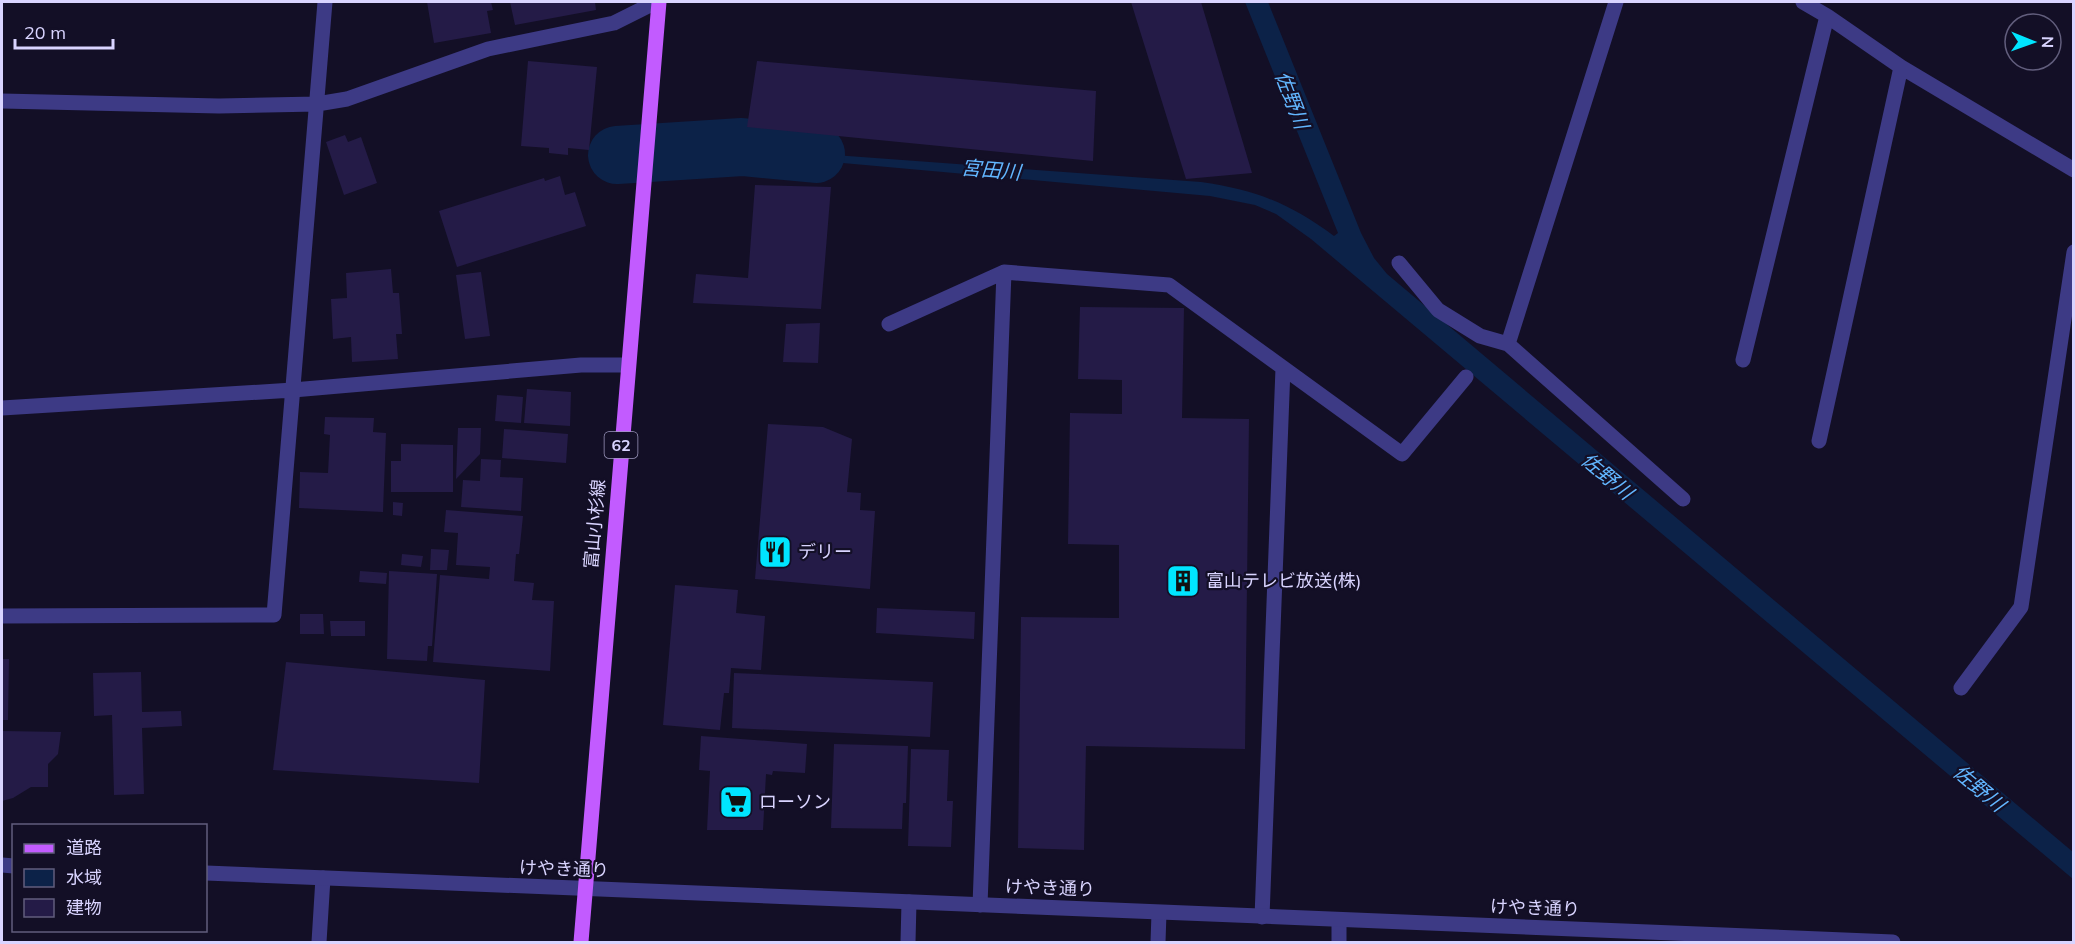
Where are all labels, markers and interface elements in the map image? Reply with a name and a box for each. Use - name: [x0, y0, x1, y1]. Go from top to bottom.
- scale bar: [15, 12, 112, 50]
- north arrow: [2003, 12, 2063, 72]
- text: 20 m: [24, 21, 66, 44]
- text: N: [2038, 36, 2058, 48]
- water label: 佐野川: [1270, 67, 1316, 134]
- water label: 宮田川: [960, 154, 1024, 185]
- road number: 62: [604, 432, 638, 458]
- water label: 佐野川: [1576, 447, 1640, 506]
- street label: 富山小杉線: [579, 478, 610, 570]
- restaurant icon: デリー: [757, 534, 793, 570]
- place label: デリー: [798, 540, 852, 563]
- building icon: 富山テレビ放送(株): [1165, 563, 1201, 599]
- place label: 富山テレビ放送(株): [1206, 569, 1361, 592]
- water label: 佐野川: [1948, 759, 2012, 818]
- supermarket icon: ローソン: [718, 784, 754, 820]
- place label: ローソン: [759, 790, 831, 813]
- legend: [12, 824, 207, 932]
- text: 道路: [66, 836, 102, 859]
- street label: けやき通り: [519, 855, 609, 882]
- text: 水域: [66, 866, 102, 889]
- street label: けやき通り: [1005, 874, 1095, 901]
- street label: けやき通り: [1490, 894, 1580, 921]
- text: 建物: [66, 896, 102, 919]

